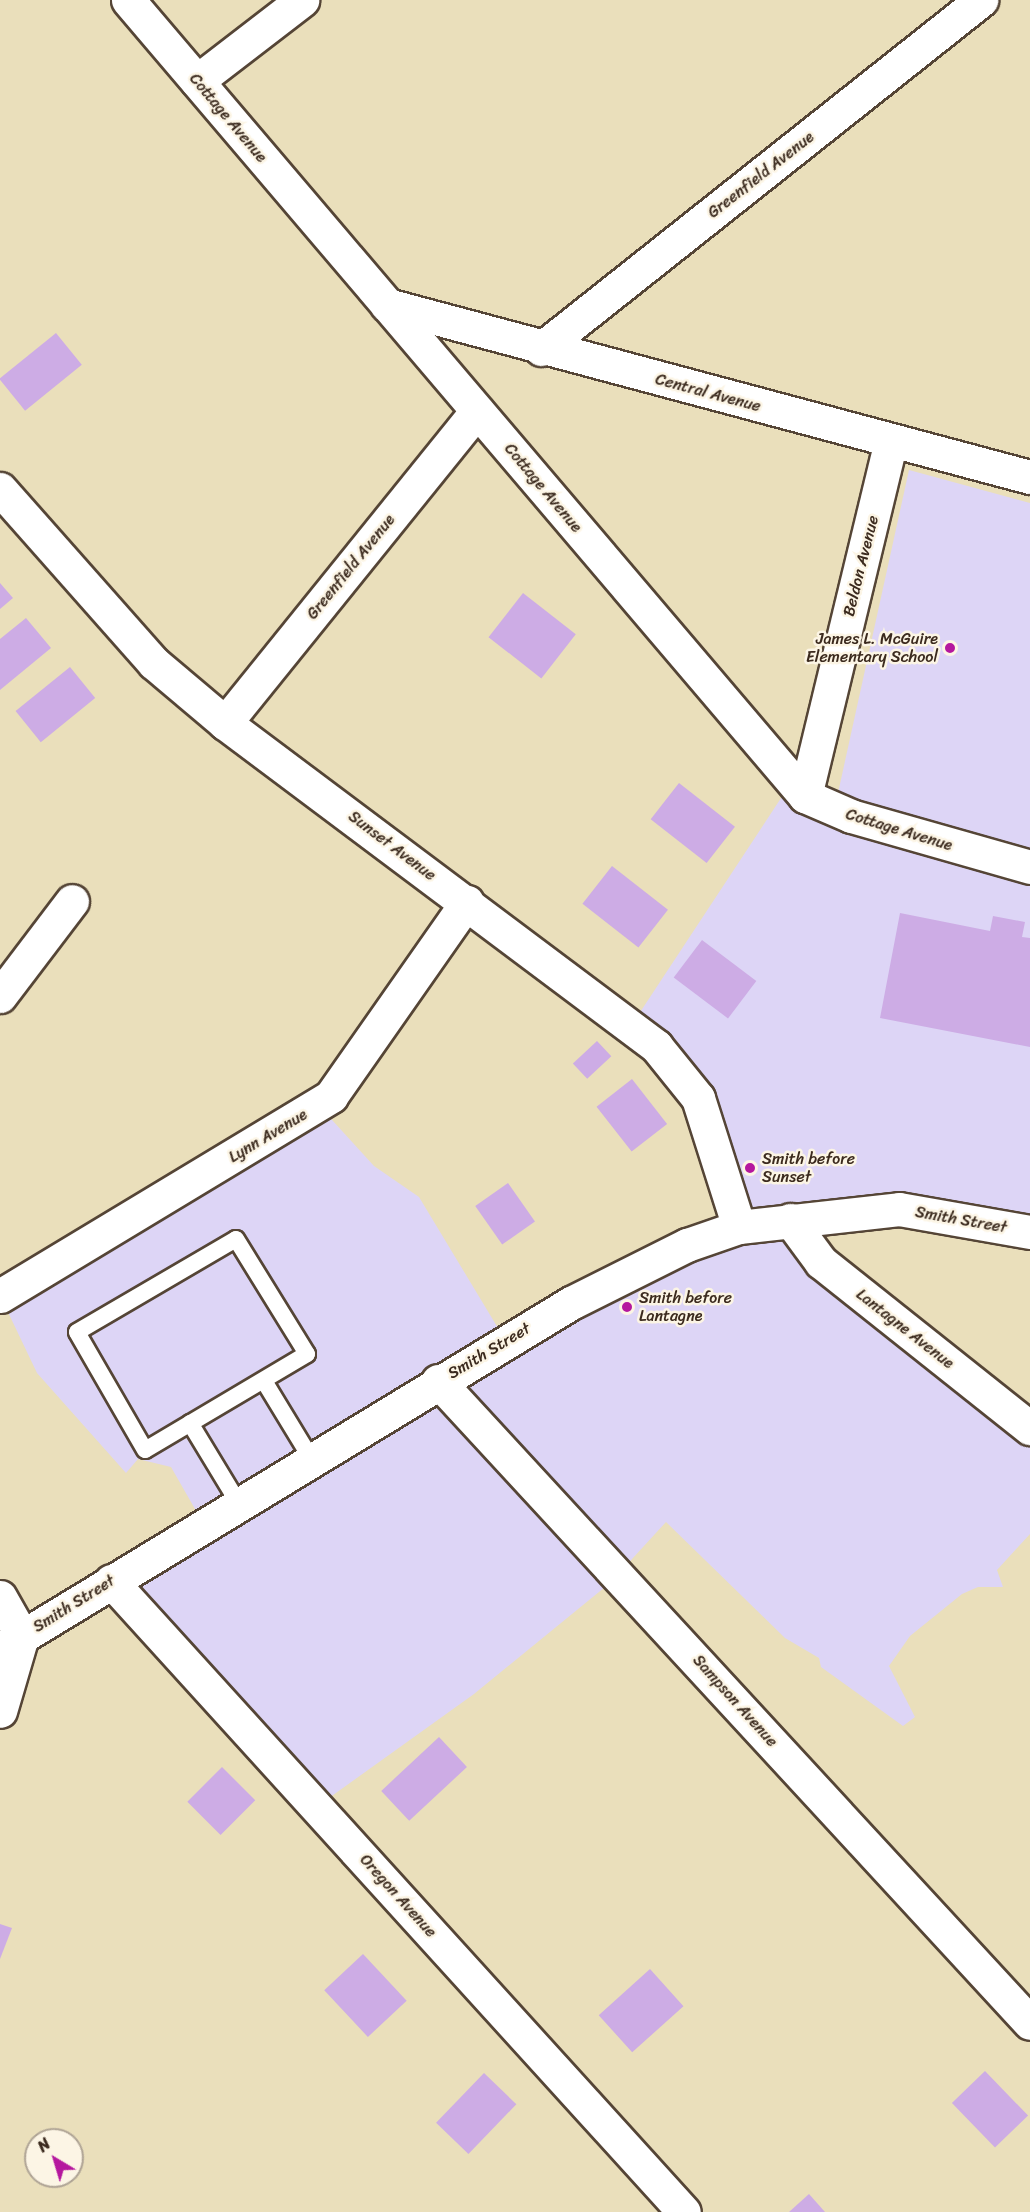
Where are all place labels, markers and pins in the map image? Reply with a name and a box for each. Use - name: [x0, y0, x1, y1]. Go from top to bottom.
- place label: James L. McGuire Elementary School: [806, 629, 938, 667]
- marker: James L. McGuire Elementary School: [943, 641, 957, 655]
- place label: Smith before Sunset: [762, 1149, 855, 1187]
- marker: Smith before Sunset: [743, 1161, 757, 1175]
- place label: Smith before Lantagne: [639, 1288, 732, 1326]
- marker: Smith before Lantagne: [620, 1300, 634, 1314]

